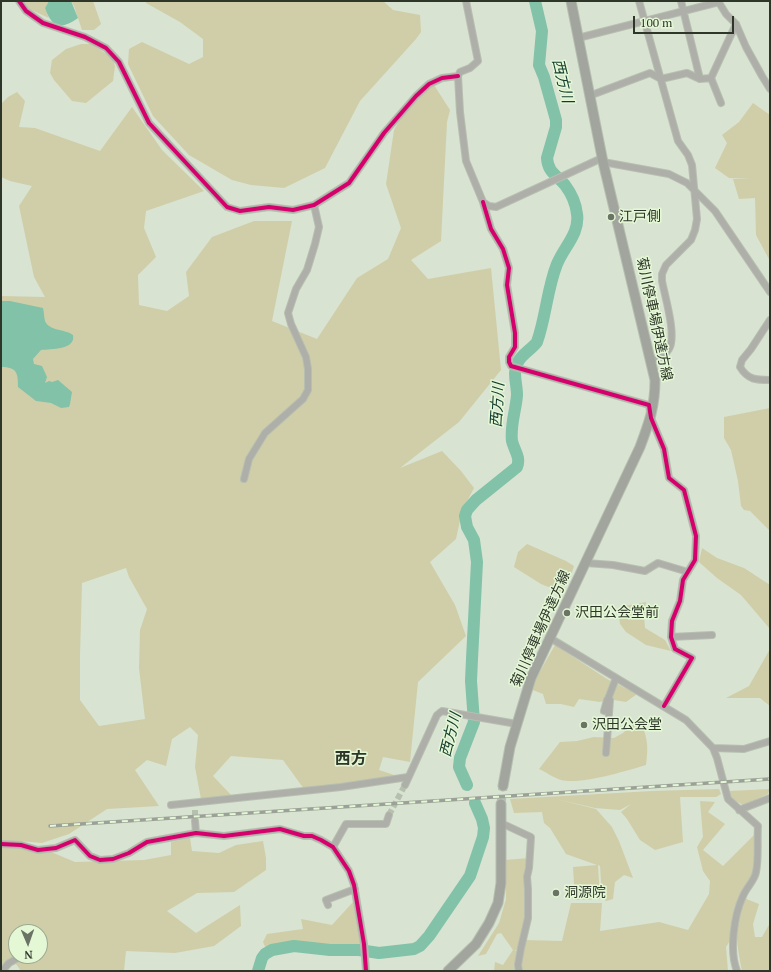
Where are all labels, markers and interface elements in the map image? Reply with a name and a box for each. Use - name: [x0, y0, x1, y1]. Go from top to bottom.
- scale bar: [635, 8, 736, 34]
- text: 100 m: [640, 15, 672, 30]
- water label: 西方川: [548, 57, 576, 105]
- place label: 江戸側: [619, 209, 661, 225]
- marker: 江戸側: [606, 212, 616, 222]
- street label: 菊川停車場伊達方線: [633, 256, 675, 382]
- water label: 西方川: [488, 382, 508, 428]
- street label: 菊川停車場伊達方線: [508, 568, 574, 690]
- place label: 沢田公会堂前: [575, 605, 659, 621]
- marker: 沢田公会堂前: [562, 608, 572, 618]
- water label: 西方川: [437, 711, 465, 759]
- place label: 沢田公会堂: [592, 717, 662, 733]
- marker: 沢田公会堂: [579, 720, 589, 730]
- district label: 西方: [335, 749, 367, 769]
- place label: 洞源院: [564, 885, 606, 901]
- marker: 洞源院: [551, 888, 561, 898]
- north arrow: [8, 924, 48, 964]
- text: N: [24, 948, 33, 962]

